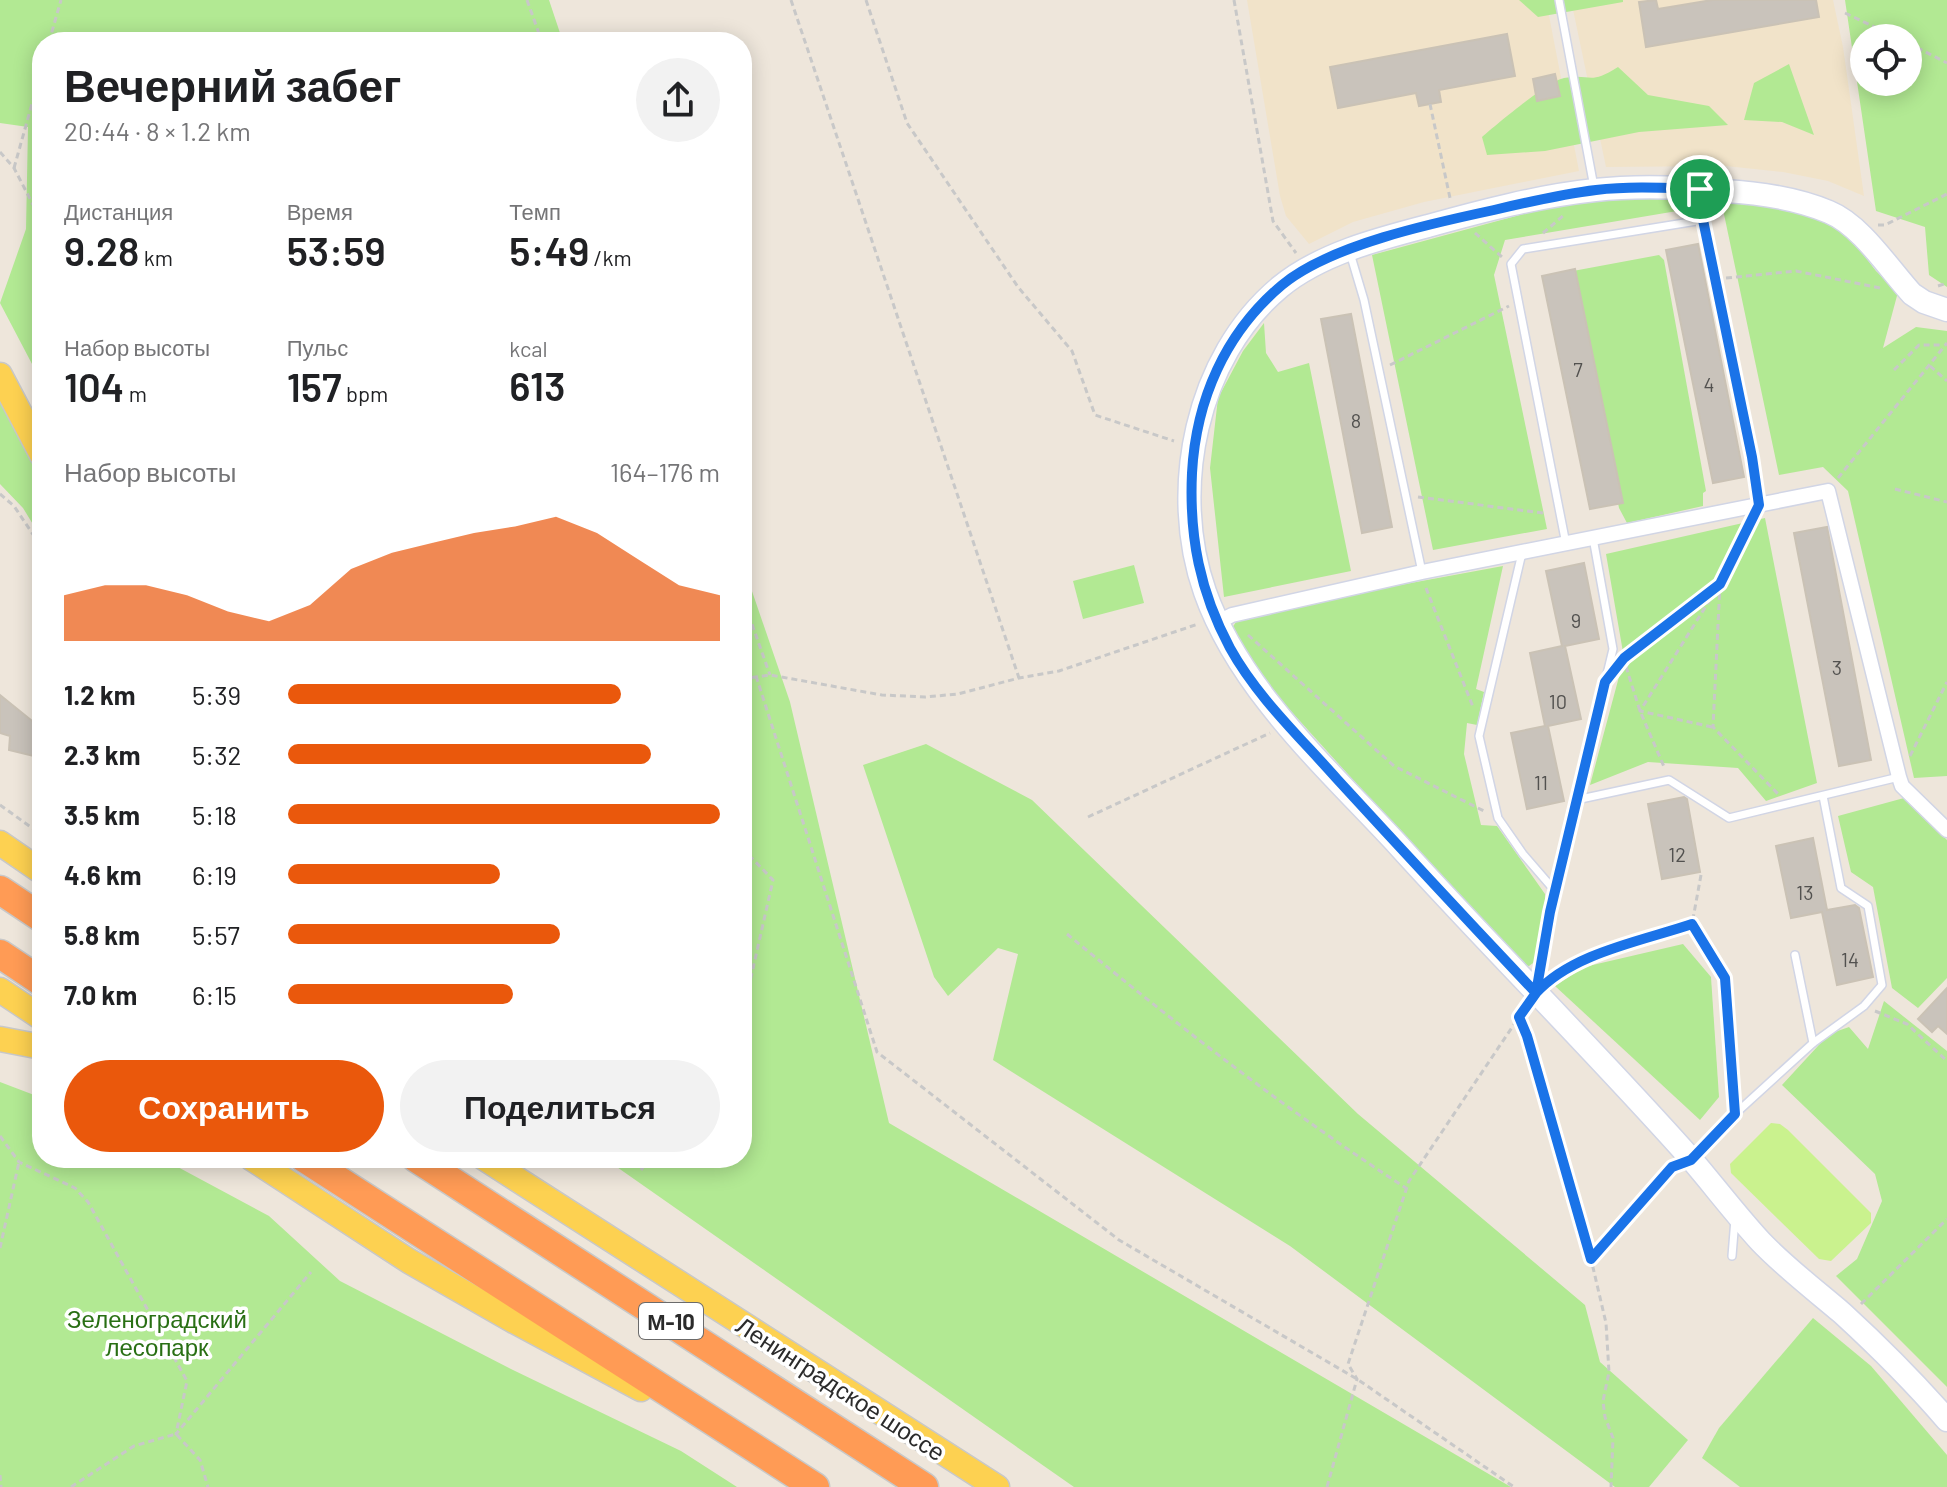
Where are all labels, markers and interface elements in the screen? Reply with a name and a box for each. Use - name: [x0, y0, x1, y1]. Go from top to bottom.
- map controls: [1850, 24, 1922, 96]
- button: locate: [1850, 24, 1922, 96]
- text: Вечерний забег: [64, 58, 401, 111]
- button: share: [636, 58, 720, 142]
- text: 20:44 · 8 × 1.2 km: [64, 115, 251, 146]
- pin: [1666, 155, 1734, 223]
- icon: arrive: [1678, 167, 1722, 211]
- text: Дистанция: [64, 198, 173, 224]
- text: Время: [287, 198, 353, 224]
- text: Темп: [509, 198, 561, 224]
- text: 9.28: [64, 226, 139, 274]
- text: 53:59: [287, 226, 386, 274]
- text: 5:49: [509, 226, 589, 274]
- text: km: [139, 244, 173, 270]
- text: /km: [589, 244, 632, 270]
- text: Набор высоты: [64, 334, 210, 360]
- text: Пульс: [287, 334, 348, 360]
- text: kcal: [509, 335, 548, 361]
- house number: 7: [1573, 357, 1583, 381]
- text: 613: [509, 361, 565, 409]
- text: 104: [64, 362, 124, 410]
- text: 157: [287, 362, 342, 410]
- house number: 4: [1703, 372, 1715, 396]
- text: m: [124, 380, 147, 406]
- text: bpm: [342, 380, 388, 406]
- house number: 8: [1351, 408, 1361, 432]
- text: Набор высоты: [64, 456, 237, 487]
- text: 164–176 m: [610, 456, 720, 487]
- house number: 9: [1571, 608, 1581, 632]
- house number: 3: [1832, 655, 1842, 679]
- text: 1.2 km: [64, 679, 136, 710]
- text: 5:39: [192, 679, 241, 710]
- house number: 10: [1549, 689, 1567, 713]
- text: 2.3 km: [64, 739, 140, 770]
- text: 5:32: [192, 739, 242, 770]
- house number: 11: [1534, 770, 1548, 794]
- text: 3.5 km: [64, 799, 140, 830]
- text: 5:18: [192, 799, 237, 830]
- house number: 12: [1668, 842, 1686, 866]
- text: 4.6 km: [64, 859, 141, 890]
- text: 6:19: [192, 859, 237, 890]
- house number: 13: [1796, 880, 1814, 904]
- text: 5.8 km: [64, 919, 140, 950]
- text: 5:57: [192, 919, 240, 950]
- house number: 14: [1841, 947, 1859, 971]
- text: 7.0 km: [64, 979, 137, 1010]
- text: 6:15: [192, 979, 237, 1010]
- button: Сохранить: [64, 1060, 384, 1152]
- button: Поделиться: [400, 1060, 720, 1152]
- road number: М-10: [639, 1303, 703, 1339]
- park label: Зеленоградский лесопарк: [67, 1304, 247, 1361]
- street label: Ленинградское шоссе: [731, 1310, 951, 1466]

